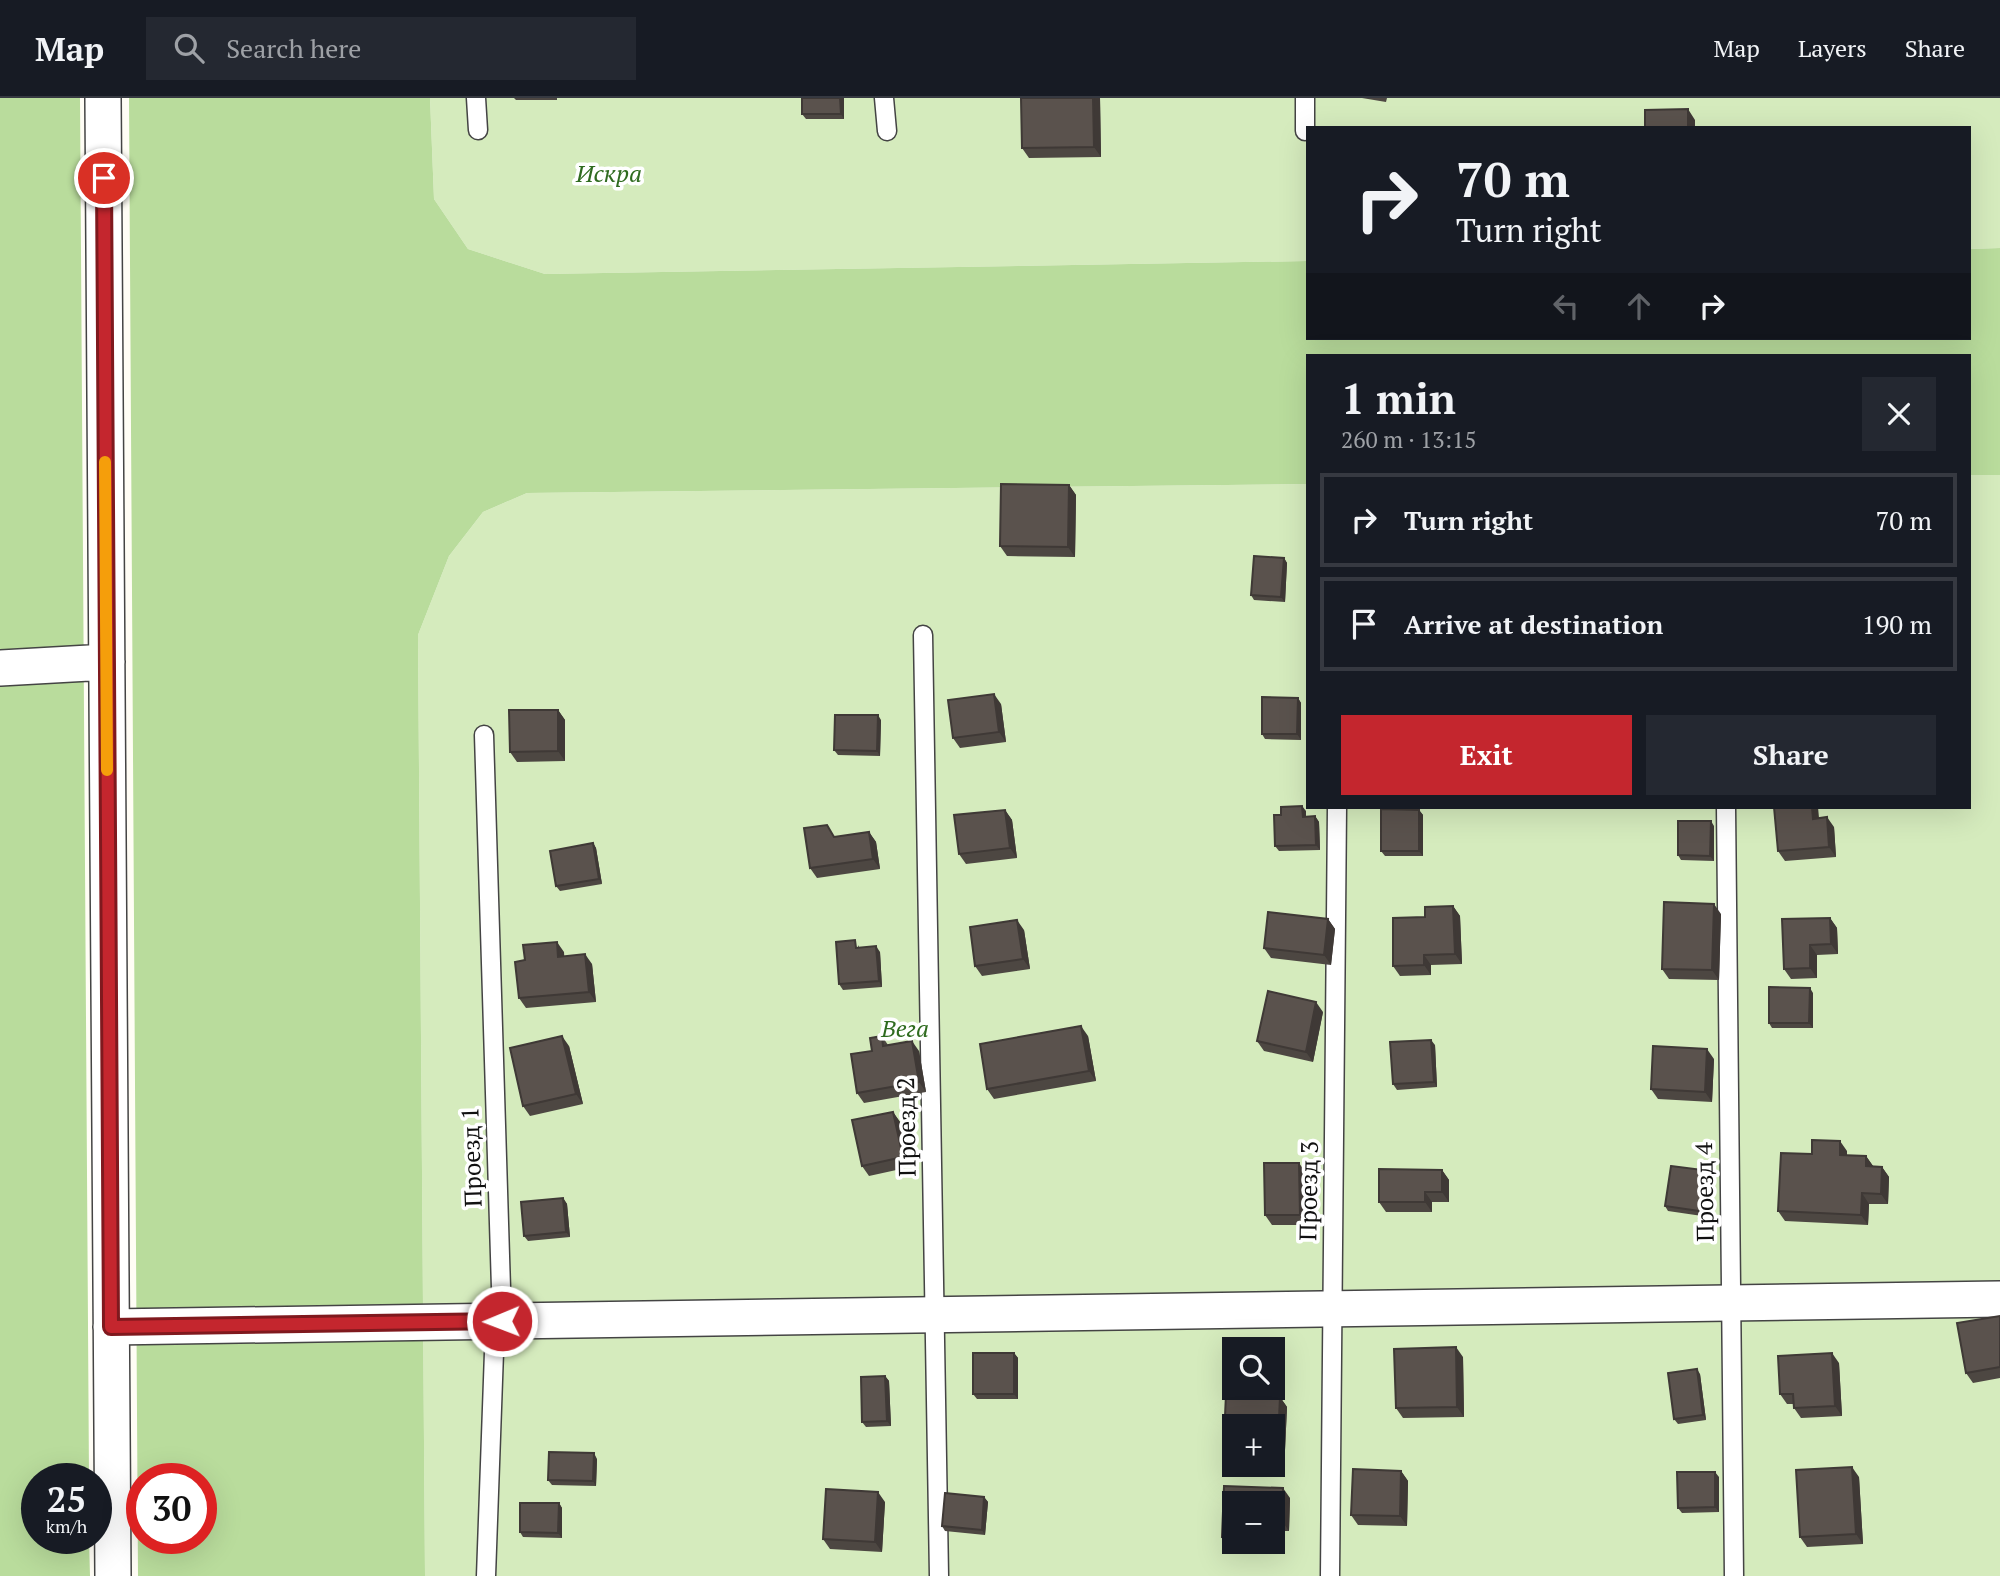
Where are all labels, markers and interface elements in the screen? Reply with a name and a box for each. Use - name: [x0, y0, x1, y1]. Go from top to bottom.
- search box: [146, 17, 636, 80]
- text: Map: [35, 27, 104, 70]
- icon: search: [170, 29, 208, 67]
- text: Search here: [226, 31, 361, 65]
- text: Map: [1713, 32, 1760, 64]
- text: Layers: [1798, 32, 1867, 64]
- text: Share: [1905, 32, 1965, 64]
- text: 70 m: [1456, 146, 1570, 211]
- pin: [74, 148, 134, 208]
- icon: right: [1341, 154, 1432, 245]
- park label: Искра: [575, 157, 642, 189]
- icon: arrive: [85, 159, 123, 197]
- text: Turn right: [1456, 209, 1602, 251]
- icon: left: [1547, 287, 1585, 325]
- icon: ahead: [1620, 287, 1658, 325]
- icon: right: [1693, 287, 1731, 325]
- text: 1 min: [1341, 370, 1456, 426]
- button: close: [1862, 377, 1936, 451]
- text: 260 m · 13:15: [1341, 424, 1476, 455]
- icon: right: [1345, 501, 1383, 539]
- text: Turn right: [1404, 503, 1533, 537]
- text: 70 m: [1876, 503, 1932, 537]
- icon: arrive: [1345, 605, 1383, 643]
- text: Arrive at destination: [1404, 607, 1663, 641]
- text: 190 m: [1862, 607, 1932, 641]
- button: Exit: [1341, 715, 1632, 795]
- button: Share: [1646, 715, 1936, 795]
- park label: Вега: [880, 1012, 929, 1044]
- street label: Проезд 2: [889, 1077, 923, 1177]
- street label: Проезд 1: [453, 1107, 489, 1208]
- street label: Проезд 3: [1291, 1141, 1325, 1241]
- street label: Проезд 4: [1687, 1142, 1721, 1242]
- position arrow: [465, 1284, 539, 1358]
- map controls: [1222, 1337, 1285, 1554]
- button: search: [1222, 1337, 1285, 1400]
- button: +: [1222, 1414, 1285, 1477]
- speed limit sign: 30: [126, 1463, 217, 1554]
- text: 25: [47, 1476, 86, 1522]
- button: −: [1222, 1491, 1285, 1554]
- text: km/h: [46, 1514, 87, 1538]

